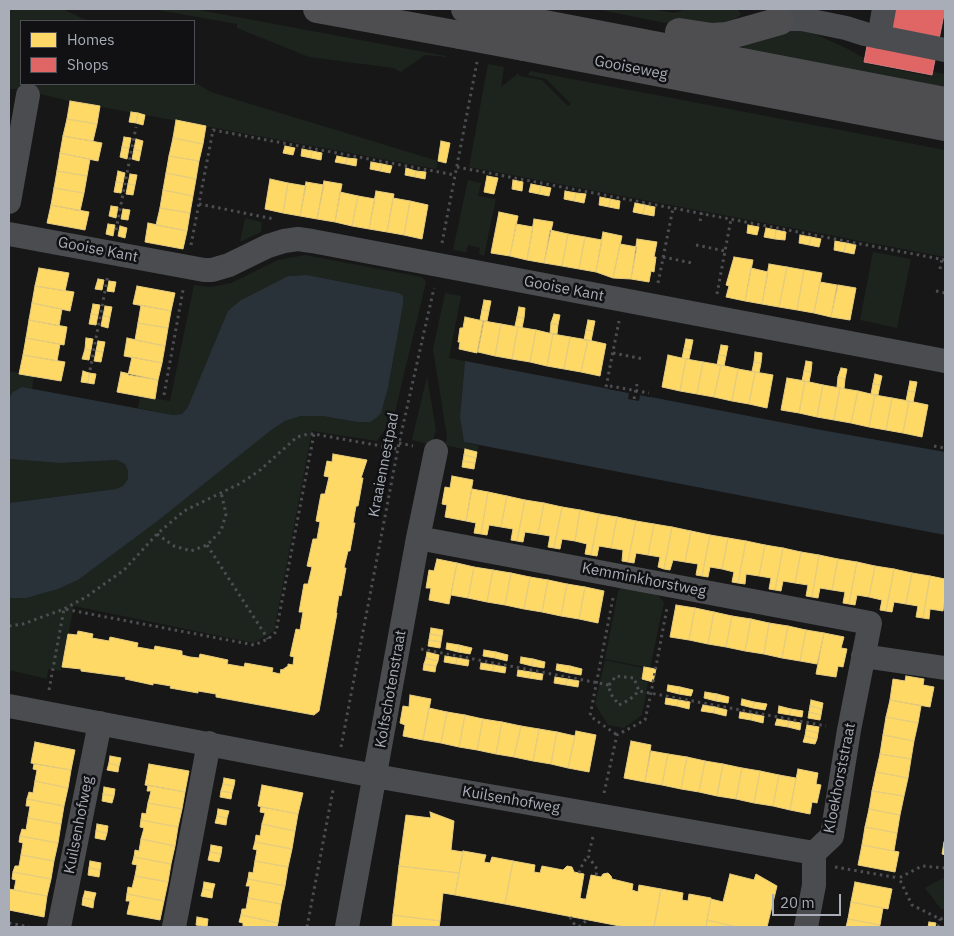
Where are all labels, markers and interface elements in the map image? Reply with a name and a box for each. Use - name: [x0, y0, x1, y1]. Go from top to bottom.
- legend: [20, 20, 195, 85]
- text: Homes: [67, 30, 115, 49]
- street label: Gooiseweg: [593, 52, 669, 84]
- text: Shops: [67, 55, 109, 74]
- street label: Gooise Kant: [56, 233, 140, 267]
- street label: Gooise Kant: [522, 272, 606, 306]
- street label: Kraaiennestpad: [365, 411, 403, 519]
- street label: Kemminkhorstweg: [580, 559, 708, 601]
- street label: Kolfschotenstraat: [372, 629, 410, 749]
- street label: Kloekhorststraat: [820, 721, 860, 835]
- street label: Kuilsenhofweg: [61, 775, 97, 875]
- street label: Kuilsenhofweg: [461, 783, 561, 817]
- scale bar: [774, 884, 843, 916]
- text: 20 m: [780, 893, 815, 912]

